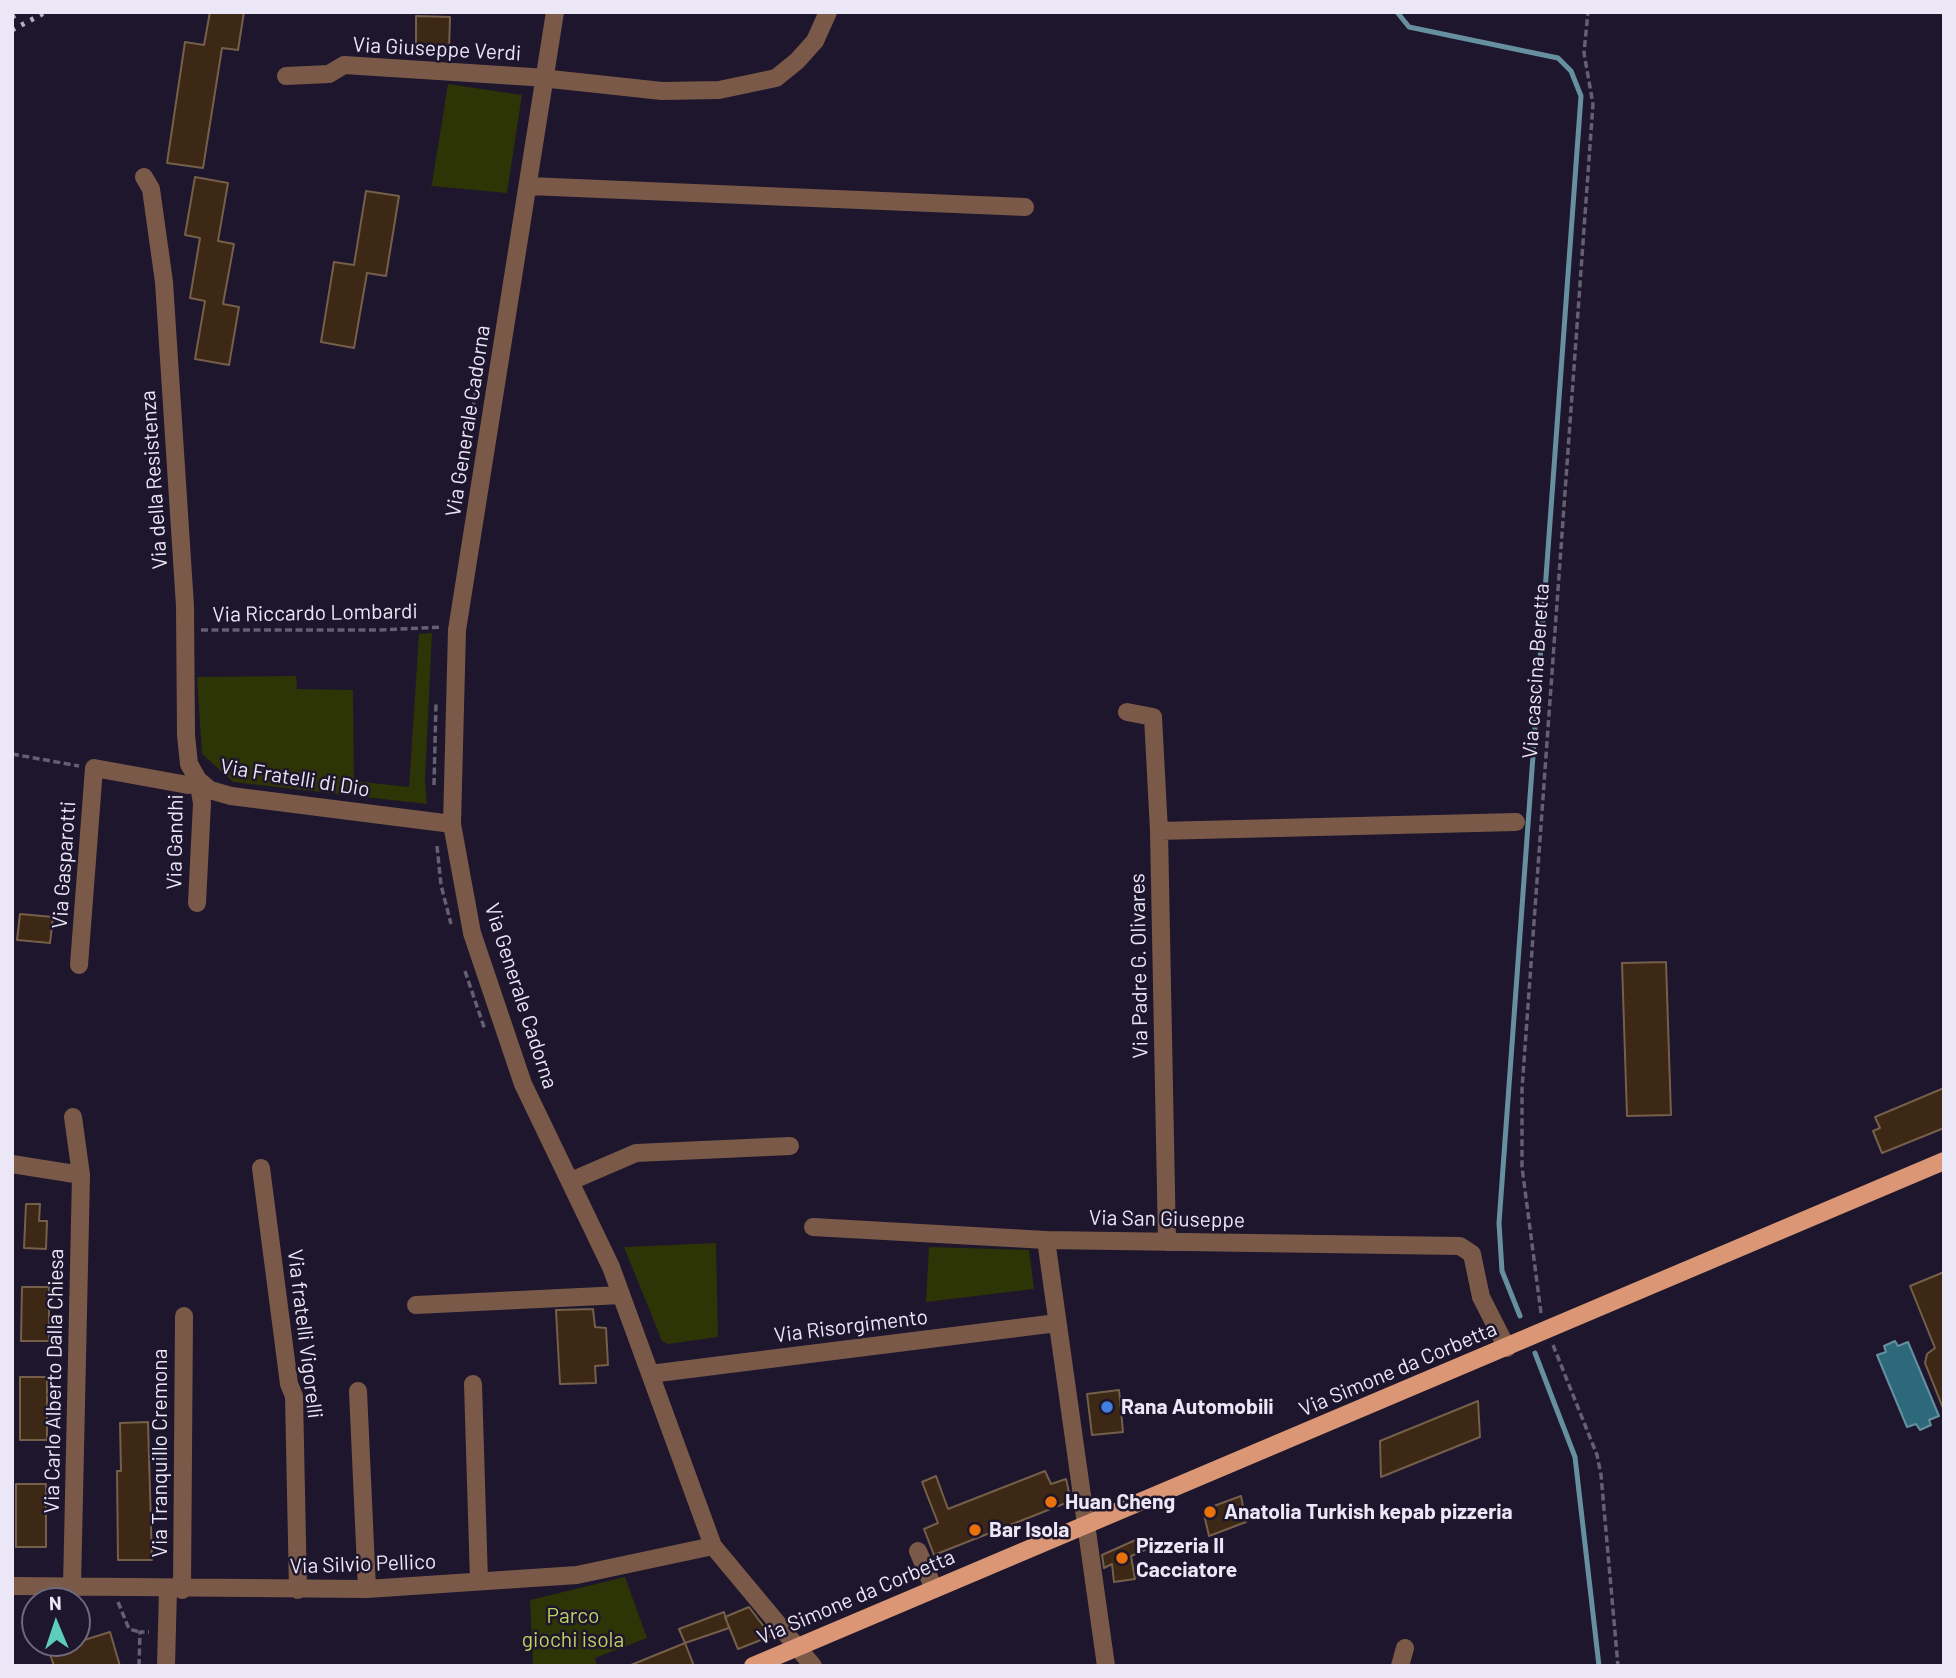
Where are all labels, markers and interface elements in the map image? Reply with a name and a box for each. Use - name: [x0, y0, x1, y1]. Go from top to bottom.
- street label: Via Giuseppe Verdi: [352, 32, 522, 66]
- street label: Via Generale Cadorna: [440, 323, 496, 519]
- street label: Via della Resistenza: [135, 390, 173, 570]
- street label: Via cascina Beretta: [1517, 582, 1555, 760]
- street label: Via Riccardo Lombardi: [212, 599, 418, 627]
- street label: Via Fratelli di Dio: [218, 754, 372, 802]
- street label: Via Gandhi: [162, 794, 188, 890]
- street label: Via Gasparotti: [47, 800, 81, 930]
- street label: Via Padre G. Olivares: [1125, 873, 1153, 1059]
- street label: Via Generale Cadorna: [479, 900, 563, 1092]
- street label: Via San Giuseppe: [1089, 1205, 1245, 1233]
- street label: Via fratelli Vigorelli: [282, 1248, 328, 1420]
- street label: Via Carlo Alberto Dalla Chiesa: [39, 1249, 69, 1513]
- street label: Via Risorgimento: [773, 1304, 929, 1348]
- street label: Via Simone da Corbetta: [1295, 1316, 1501, 1422]
- street label: Via Tranquillo Cremona: [147, 1349, 173, 1557]
- place label: Rana Automobili: [1121, 1394, 1274, 1420]
- marker: Rana Automobili: [1099, 1399, 1115, 1415]
- place label: Huan Cheng: [1065, 1489, 1175, 1515]
- marker: Huan Cheng: [1043, 1494, 1059, 1510]
- place label: Anatolia Turkish kepab pizzeria: [1224, 1499, 1513, 1525]
- marker: Anatolia Turkish kepab pizzeria: [1202, 1504, 1218, 1520]
- place label: Bar Isola: [989, 1517, 1069, 1543]
- marker: Bar Isola: [967, 1522, 983, 1538]
- place label: Pizzeria Il Cacciatore: [1136, 1533, 1237, 1583]
- street label: Via Simone da Corbetta: [753, 1544, 959, 1650]
- street label: Via Silvio Pellico: [289, 1549, 437, 1579]
- marker: Pizzeria Il Cacciatore: [1114, 1550, 1130, 1566]
- north arrow: [21, 1587, 91, 1657]
- text: N: [49, 1591, 62, 1614]
- park label: Parco giochi isola: [522, 1603, 624, 1653]

